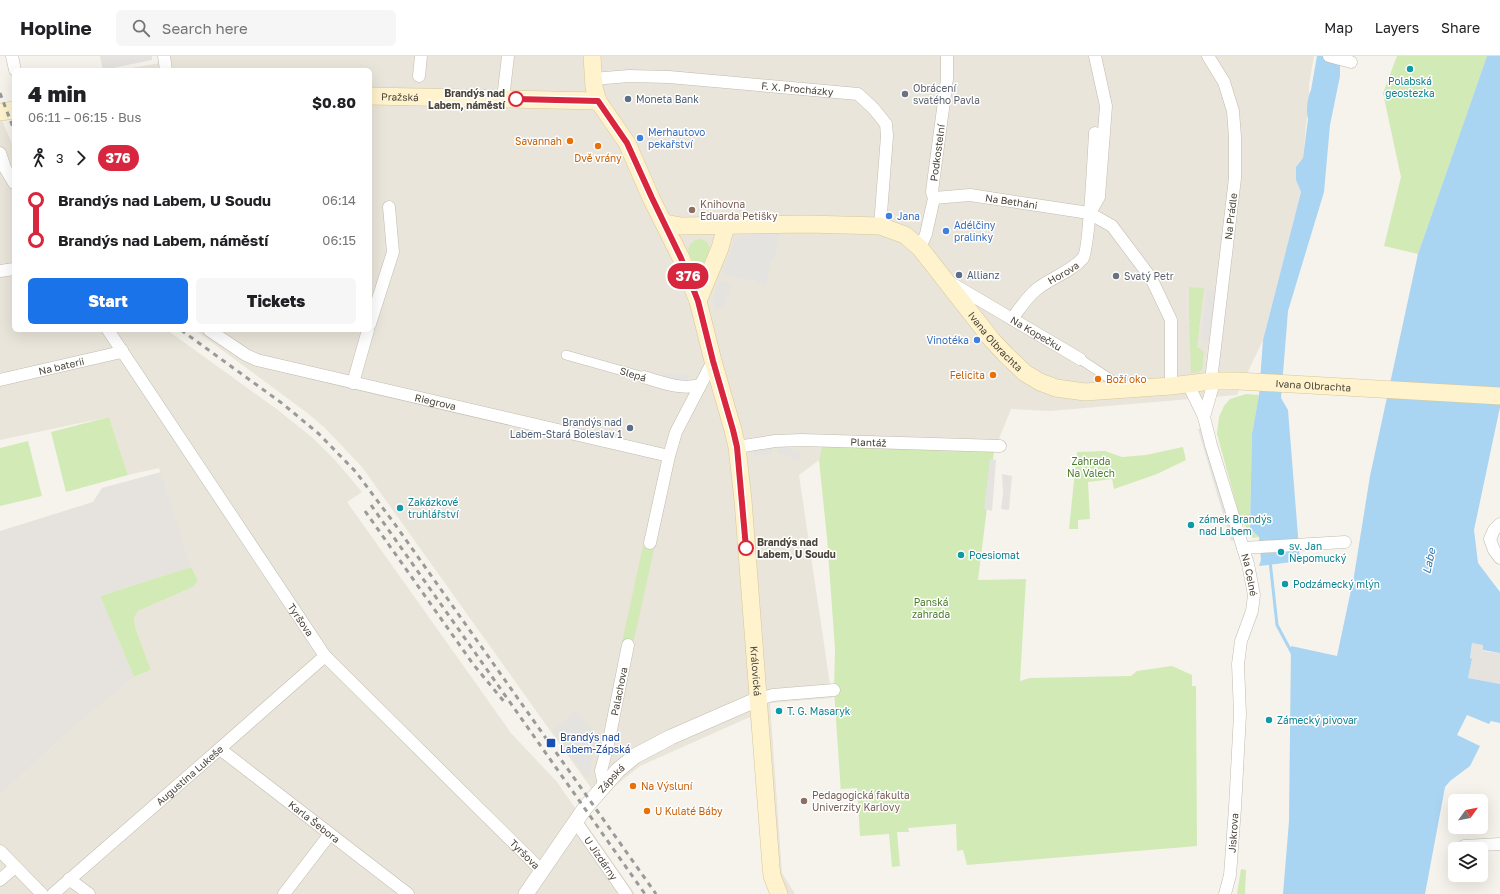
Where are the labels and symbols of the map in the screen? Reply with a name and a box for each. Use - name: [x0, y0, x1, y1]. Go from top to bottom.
- marker: Polabská geostezka: [1405, 64, 1415, 74]
- place label: Polabská geostezka: [1385, 75, 1435, 99]
- street label: F. X. Procházky: [761, 79, 834, 98]
- place label: Obrácení svatého Pavla: [913, 82, 980, 106]
- place label: Brandýs nad Labem, náměstí: [428, 87, 506, 111]
- marker: Obrácení svatého Pavla: [900, 89, 910, 99]
- street label: Pražská: [381, 90, 419, 103]
- marker: Brandýs nad Labem, náměstí: [508, 91, 524, 107]
- place label: Moneta Bank: [636, 93, 699, 105]
- marker: Moneta Bank: [623, 94, 633, 104]
- street label: Podkostelní: [927, 122, 947, 182]
- place label: Merhautovo pekařství: [648, 126, 705, 150]
- marker: Merhautovo pekařství: [635, 133, 645, 143]
- place label: Savannah: [515, 135, 562, 147]
- marker: Savannah: [565, 136, 575, 146]
- marker: Dvě vrány: [593, 141, 603, 151]
- place label: Dvě vrány: [574, 152, 622, 164]
- street label: Na Betháni: [984, 191, 1038, 211]
- street label: Na Prádle: [1222, 192, 1239, 240]
- place label: Knihovna Eduarda Petišky: [700, 198, 778, 222]
- marker: Knihovna Eduarda Petišky: [687, 205, 697, 215]
- place label: Jana: [897, 210, 920, 222]
- marker: Jana: [884, 211, 894, 221]
- place label: Adélčiny pralinky: [954, 219, 996, 243]
- marker: Adélčiny pralinky: [941, 226, 951, 236]
- street label: Horova: [1045, 259, 1081, 287]
- line badge: 376: [665, 263, 711, 289]
- place label: Allianz: [967, 269, 999, 281]
- marker: Allianz: [954, 270, 964, 280]
- place label: Svatý Petr: [1124, 270, 1174, 282]
- marker: Svatý Petr: [1111, 271, 1121, 281]
- street label: Ivana Olbrachta: [966, 309, 1025, 374]
- street label: Na Kopečku: [1008, 313, 1064, 353]
- place label: Vinotéka: [926, 334, 969, 346]
- marker: Vinotéka: [972, 335, 982, 345]
- street label: Na baterii: [37, 355, 85, 377]
- street label: Slepá: [618, 364, 648, 384]
- place label: Felicita: [950, 369, 985, 381]
- marker: Felicita: [988, 370, 998, 380]
- place label: Boží oko: [1106, 373, 1146, 385]
- marker: Boží oko: [1093, 374, 1103, 384]
- street label: Ivana Olbrachta: [1275, 377, 1351, 393]
- street label: Riegrova: [414, 391, 457, 412]
- place label: Brandýs nad Labem-Stará Boleslav 1: [510, 416, 622, 440]
- marker: Brandýs nad Labem-Stará Boleslav 1: [625, 423, 635, 433]
- street label: Plantáž: [850, 435, 887, 449]
- park label: Zahrada Na Valech: [1067, 455, 1115, 479]
- place label: Zakázkové truhlářství: [408, 496, 460, 520]
- marker: Zakázkové truhlářství: [395, 503, 405, 513]
- place label: zámek Brandýs nad Labem: [1199, 513, 1272, 537]
- marker: zámek Brandýs nad Labem: [1186, 520, 1196, 530]
- place label: Brandýs nad Labem, U Soudu: [757, 536, 836, 560]
- marker: Brandýs nad Labem, U Soudu: [738, 540, 754, 556]
- place label: sv. Jan Nepomucký: [1289, 540, 1347, 564]
- water label: Labe: [1419, 545, 1438, 575]
- marker: sv. Jan Nepomucký: [1276, 547, 1286, 557]
- place label: Poesiomat: [969, 549, 1020, 561]
- marker: Poesiomat: [956, 550, 966, 560]
- street label: Na Celné: [1239, 552, 1260, 597]
- place label: Podzámecký mlýn: [1293, 578, 1380, 590]
- marker: Podzámecký mlýn: [1280, 579, 1290, 589]
- park label: Panská zahrada: [912, 596, 950, 620]
- street label: Tyršova: [286, 601, 316, 638]
- street label: Královická: [748, 646, 764, 697]
- street label: Palachova: [608, 666, 629, 717]
- place label: T. G. Masaryk: [787, 705, 851, 717]
- marker: T. G. Masaryk: [774, 706, 784, 716]
- place label: Zámecký pivovar: [1277, 714, 1358, 726]
- marker: Zámecký pivovar: [1264, 715, 1274, 725]
- place label: Brandýs nad Labem-Zápská: [560, 731, 630, 755]
- marker: Brandýs nad Labem-Zápská: [545, 737, 557, 749]
- street label: Augustina Lukeše: [153, 743, 226, 808]
- street label: Zápská: [595, 761, 627, 795]
- place label: Na Výsluní: [641, 780, 694, 792]
- marker: Na Výsluní: [628, 781, 638, 791]
- place label: Pedagogická fakulta Univerzity Karlovy: [812, 789, 910, 813]
- north arrow: [1448, 794, 1488, 834]
- marker: Pedagogická fakulta Univerzity Karlovy: [799, 796, 809, 806]
- street label: Karla Šebora: [286, 798, 342, 845]
- place label: U Kulaté Báby: [655, 805, 723, 817]
- marker: U Kulaté Báby: [642, 806, 652, 816]
- street label: Jiskrova: [1226, 813, 1240, 853]
- street label: U Jízdárny: [582, 834, 621, 883]
- street label: Tyršova: [508, 837, 542, 871]

